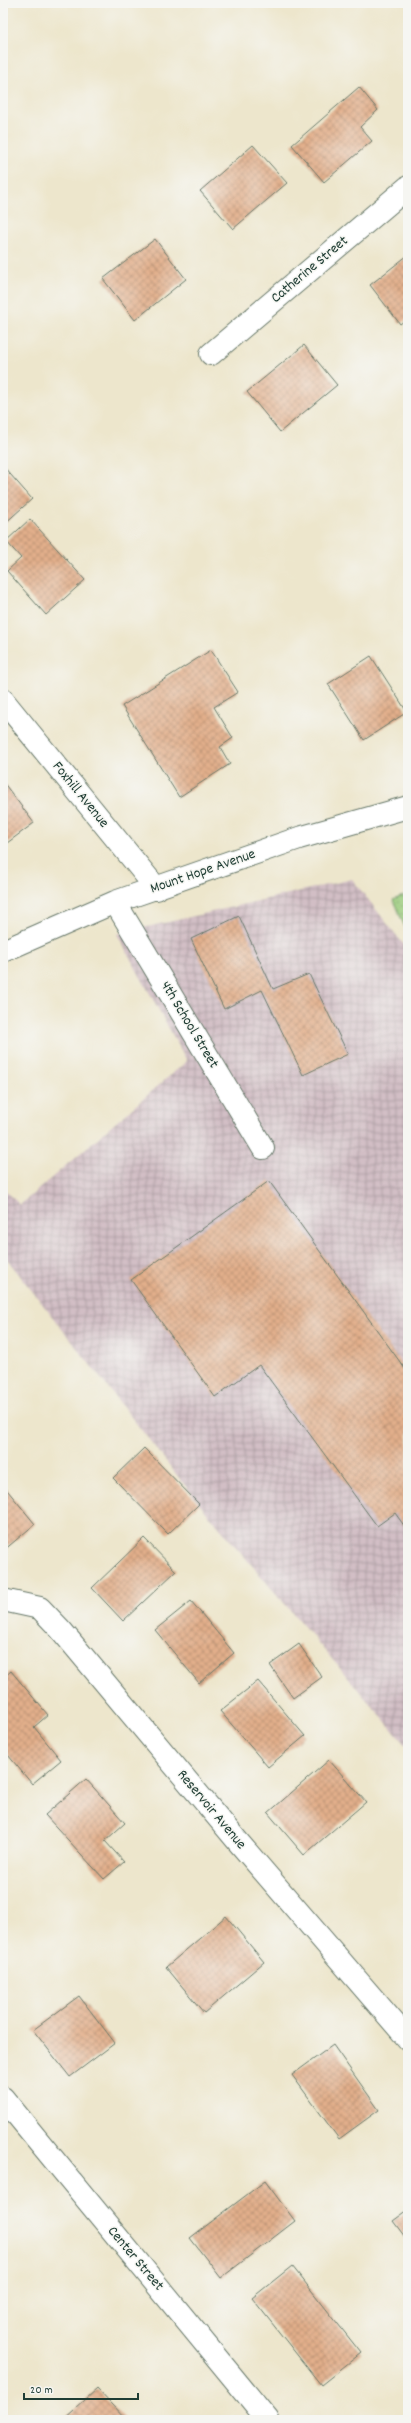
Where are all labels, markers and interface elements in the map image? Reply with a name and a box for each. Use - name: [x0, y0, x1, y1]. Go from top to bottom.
- street label: Catherine Street: [266, 231, 354, 309]
- street label: Foxhill Avenue: [46, 757, 114, 833]
- street label: Mount Hope Avenue: [147, 844, 259, 900]
- street label: 4th School Street: [154, 977, 224, 1073]
- street label: Reservoir Avenue: [171, 1765, 251, 1855]
- street label: Center Street: [101, 2222, 169, 2297]
- scale bar: [24, 2375, 138, 2401]
- text: 20 m: [30, 2382, 53, 2399]

